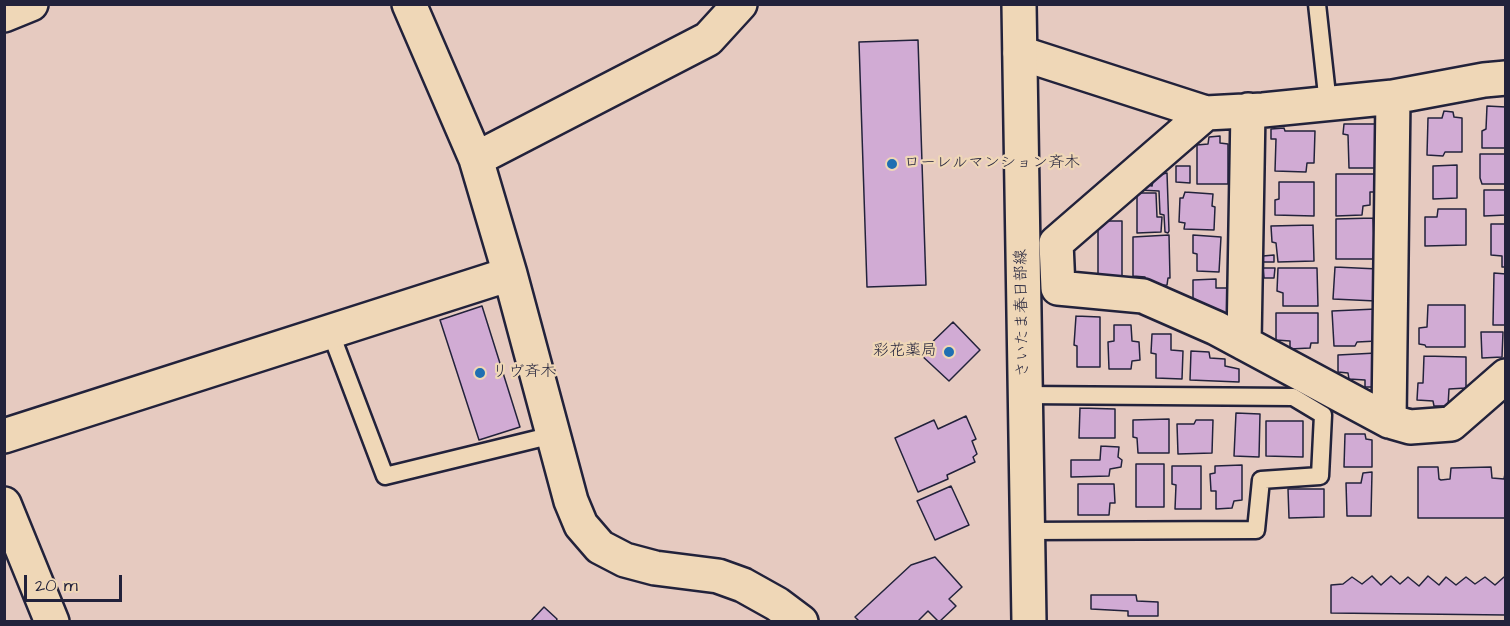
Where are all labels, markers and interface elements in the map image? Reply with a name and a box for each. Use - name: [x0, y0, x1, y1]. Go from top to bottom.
- place label: ローレルマンション斉木: [904, 154, 1080, 174]
- marker: ローレルマンション斉木: [885, 157, 899, 171]
- street label: さいたま春日部線: [1012, 249, 1034, 377]
- place label: 彩花薬局: [873, 342, 937, 362]
- marker: 彩花薬局: [942, 345, 956, 359]
- place label: リヴ斉木: [492, 363, 556, 383]
- marker: リヴ斉木: [473, 366, 487, 380]
- scale bar: [27, 563, 124, 601]
- text: 20 m: [35, 573, 78, 598]

